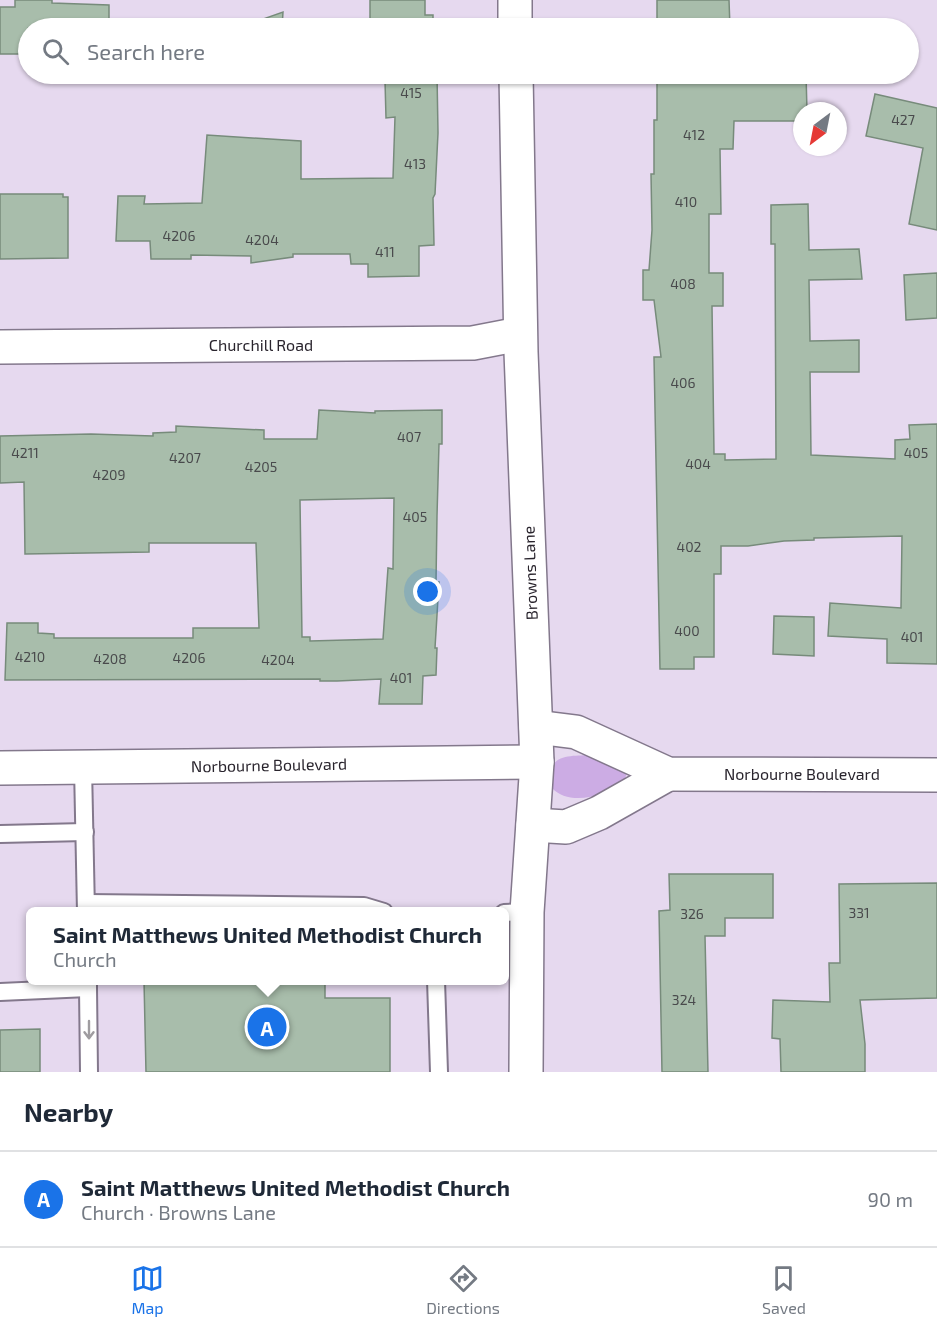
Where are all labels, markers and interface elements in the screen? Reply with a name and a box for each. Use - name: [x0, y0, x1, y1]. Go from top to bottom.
- search box: [18, 18, 919, 84]
- icon: search: [39, 35, 72, 68]
- text: Search here: [87, 38, 205, 64]
- house number: 415: [400, 84, 422, 101]
- north arrow: [793, 102, 847, 156]
- house number: 427: [891, 111, 915, 128]
- house number: 412: [683, 126, 705, 143]
- house number: 413: [404, 155, 426, 172]
- house number: 410: [675, 193, 697, 210]
- house number: 4206: [163, 227, 195, 244]
- house number: 4204: [245, 231, 279, 248]
- house number: 411: [375, 243, 395, 260]
- house number: 408: [670, 275, 696, 292]
- street label: Churchill Road: [209, 335, 313, 354]
- house number: 406: [670, 374, 696, 391]
- house number: 407: [397, 428, 421, 445]
- house number: 4211: [11, 444, 39, 461]
- house number: 405: [904, 444, 928, 461]
- house number: 4207: [169, 449, 201, 466]
- house number: 404: [685, 455, 711, 472]
- house number: 4205: [245, 458, 277, 475]
- house number: 4209: [93, 466, 125, 483]
- house number: 405: [403, 508, 427, 525]
- street label: Browns Lane: [518, 526, 541, 620]
- house number: 402: [677, 538, 702, 555]
- your location: [413, 577, 442, 606]
- house number: 400: [674, 622, 700, 639]
- house number: 401: [901, 628, 923, 645]
- house number: 4210: [15, 648, 45, 665]
- house number: 4206: [173, 649, 205, 666]
- house number: 4208: [93, 650, 127, 667]
- house number: 4204: [261, 651, 295, 668]
- house number: 401: [390, 669, 412, 686]
- street label: Norbourne Boulevard: [191, 754, 347, 775]
- street label: Norbourne Boulevard: [724, 764, 880, 783]
- house number: 331: [848, 904, 870, 921]
- house number: 326: [680, 905, 704, 922]
- popup: [26, 907, 509, 985]
- text: Saint Matthews United Methodist Church: [53, 921, 482, 947]
- text: Church: [53, 947, 117, 971]
- house number: 324: [672, 991, 696, 1008]
- pin: A: [248, 1004, 286, 1050]
- one-way arrow: [83, 1019, 94, 1039]
- text: Nearby: [24, 1096, 113, 1127]
- text: Saint Matthews United Methodist Church: [81, 1174, 510, 1200]
- text: A: [37, 1187, 50, 1211]
- text: 90 m: [868, 1187, 913, 1211]
- text: Church · Browns Lane: [81, 1200, 276, 1224]
- tab: Map: [131, 1262, 164, 1317]
- tab: Directions: [426, 1262, 500, 1317]
- tab: Saved: [762, 1262, 806, 1317]

